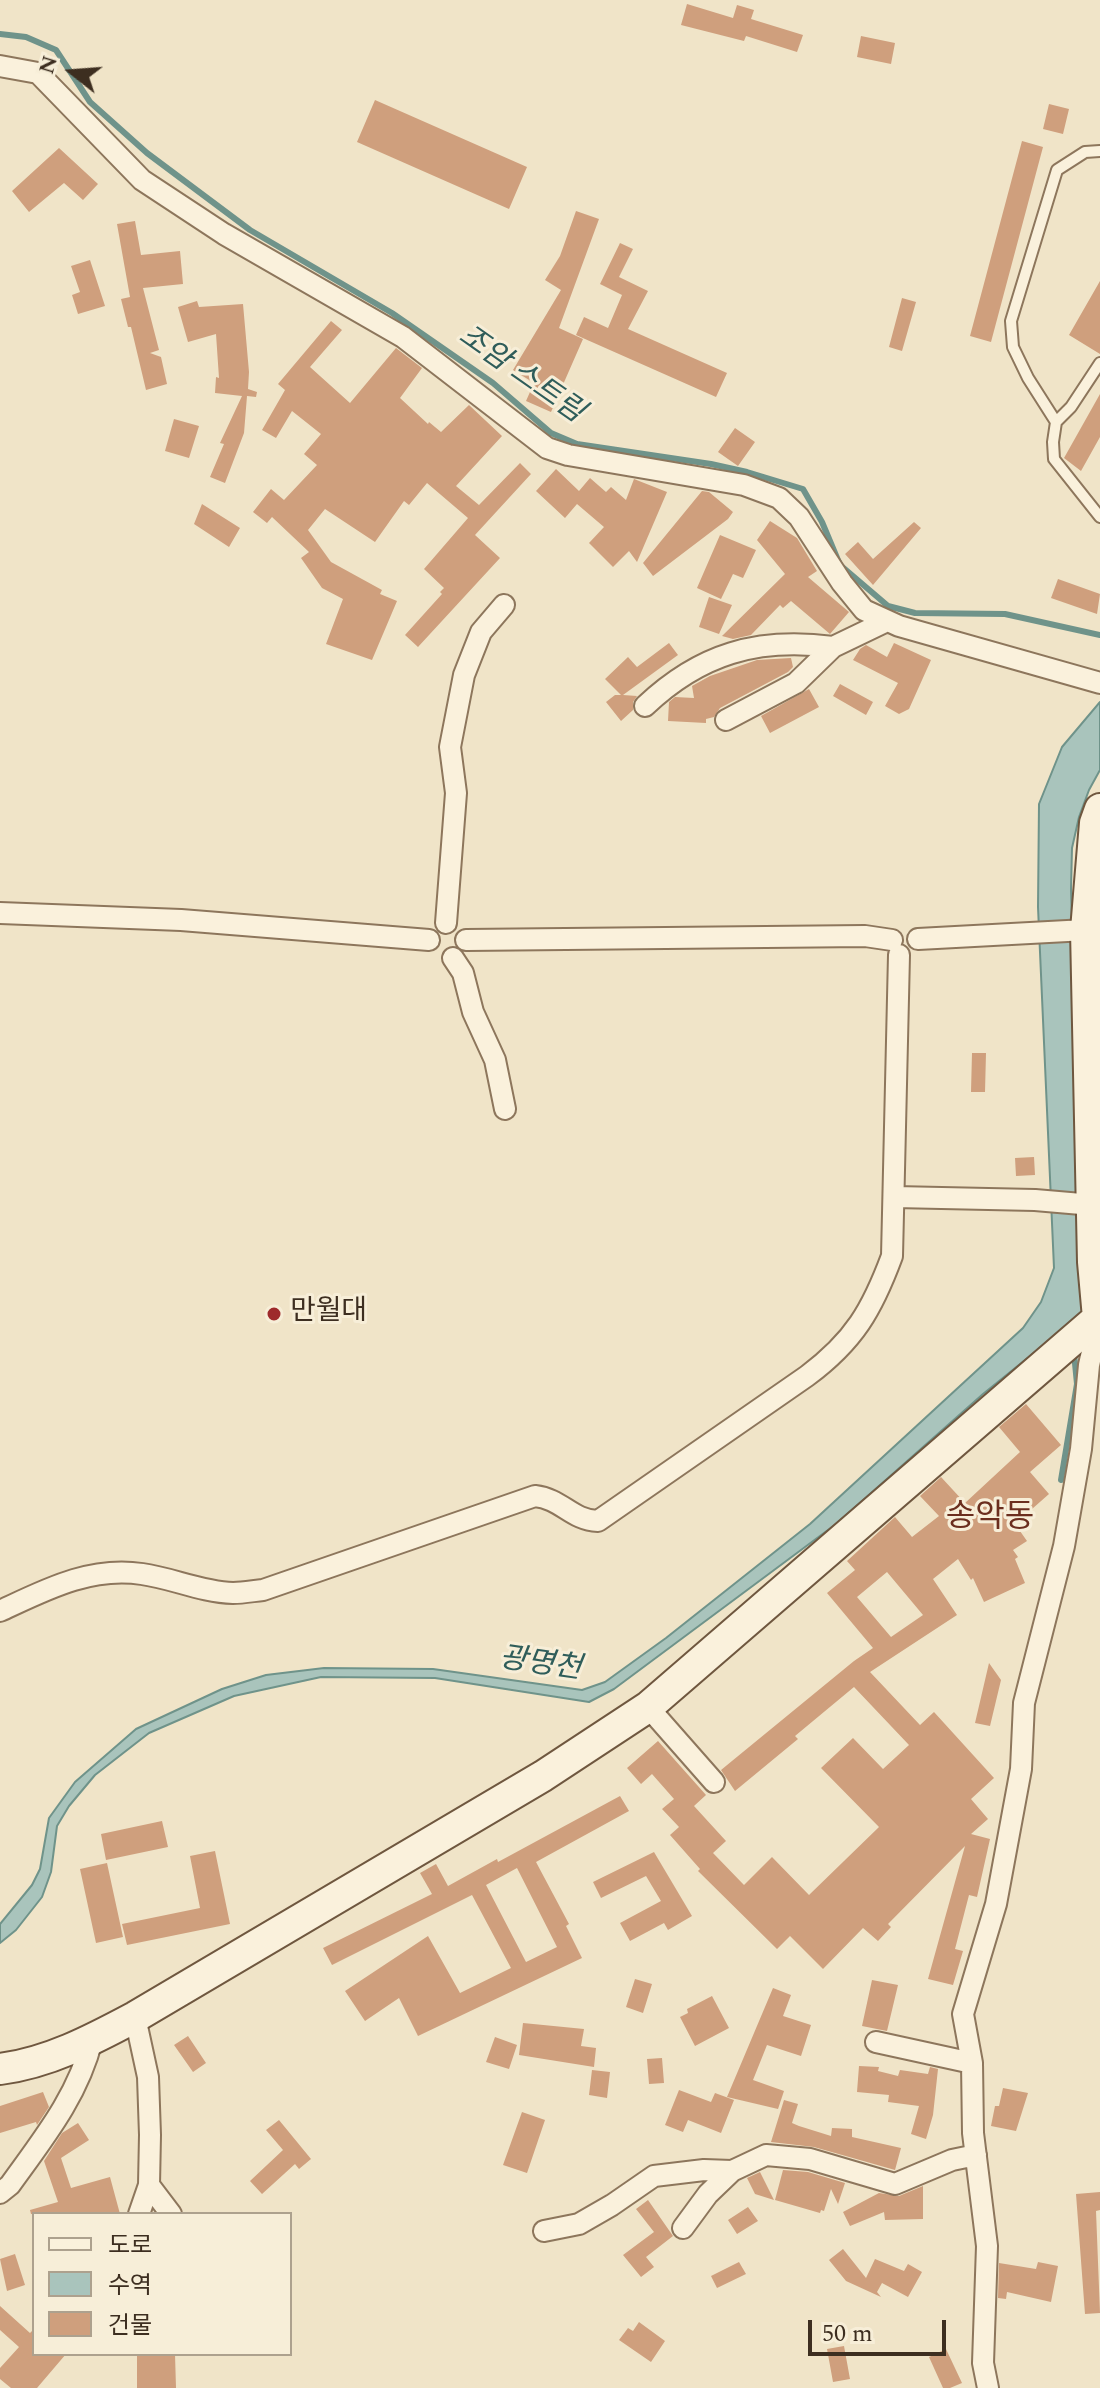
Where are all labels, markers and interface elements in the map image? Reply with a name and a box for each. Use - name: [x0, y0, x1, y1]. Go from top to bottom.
- north arrow: [32, 32, 112, 112]
- text: N: [30, 51, 67, 78]
- water label: 조암 스트림: [450, 320, 590, 432]
- place label: 만월대: [290, 1297, 367, 1331]
- marker: 만월대: [265, 1305, 283, 1323]
- district label: 송악동: [946, 1501, 1034, 1539]
- water label: 광명천: [496, 1642, 584, 1690]
- legend: [32, 2212, 292, 2356]
- text: 도로: [108, 2228, 152, 2264]
- text: 수역: [108, 2268, 152, 2304]
- scale bar: [812, 2304, 950, 2354]
- text: 건물: [108, 2308, 152, 2344]
- text: 50 m: [822, 2316, 873, 2352]

